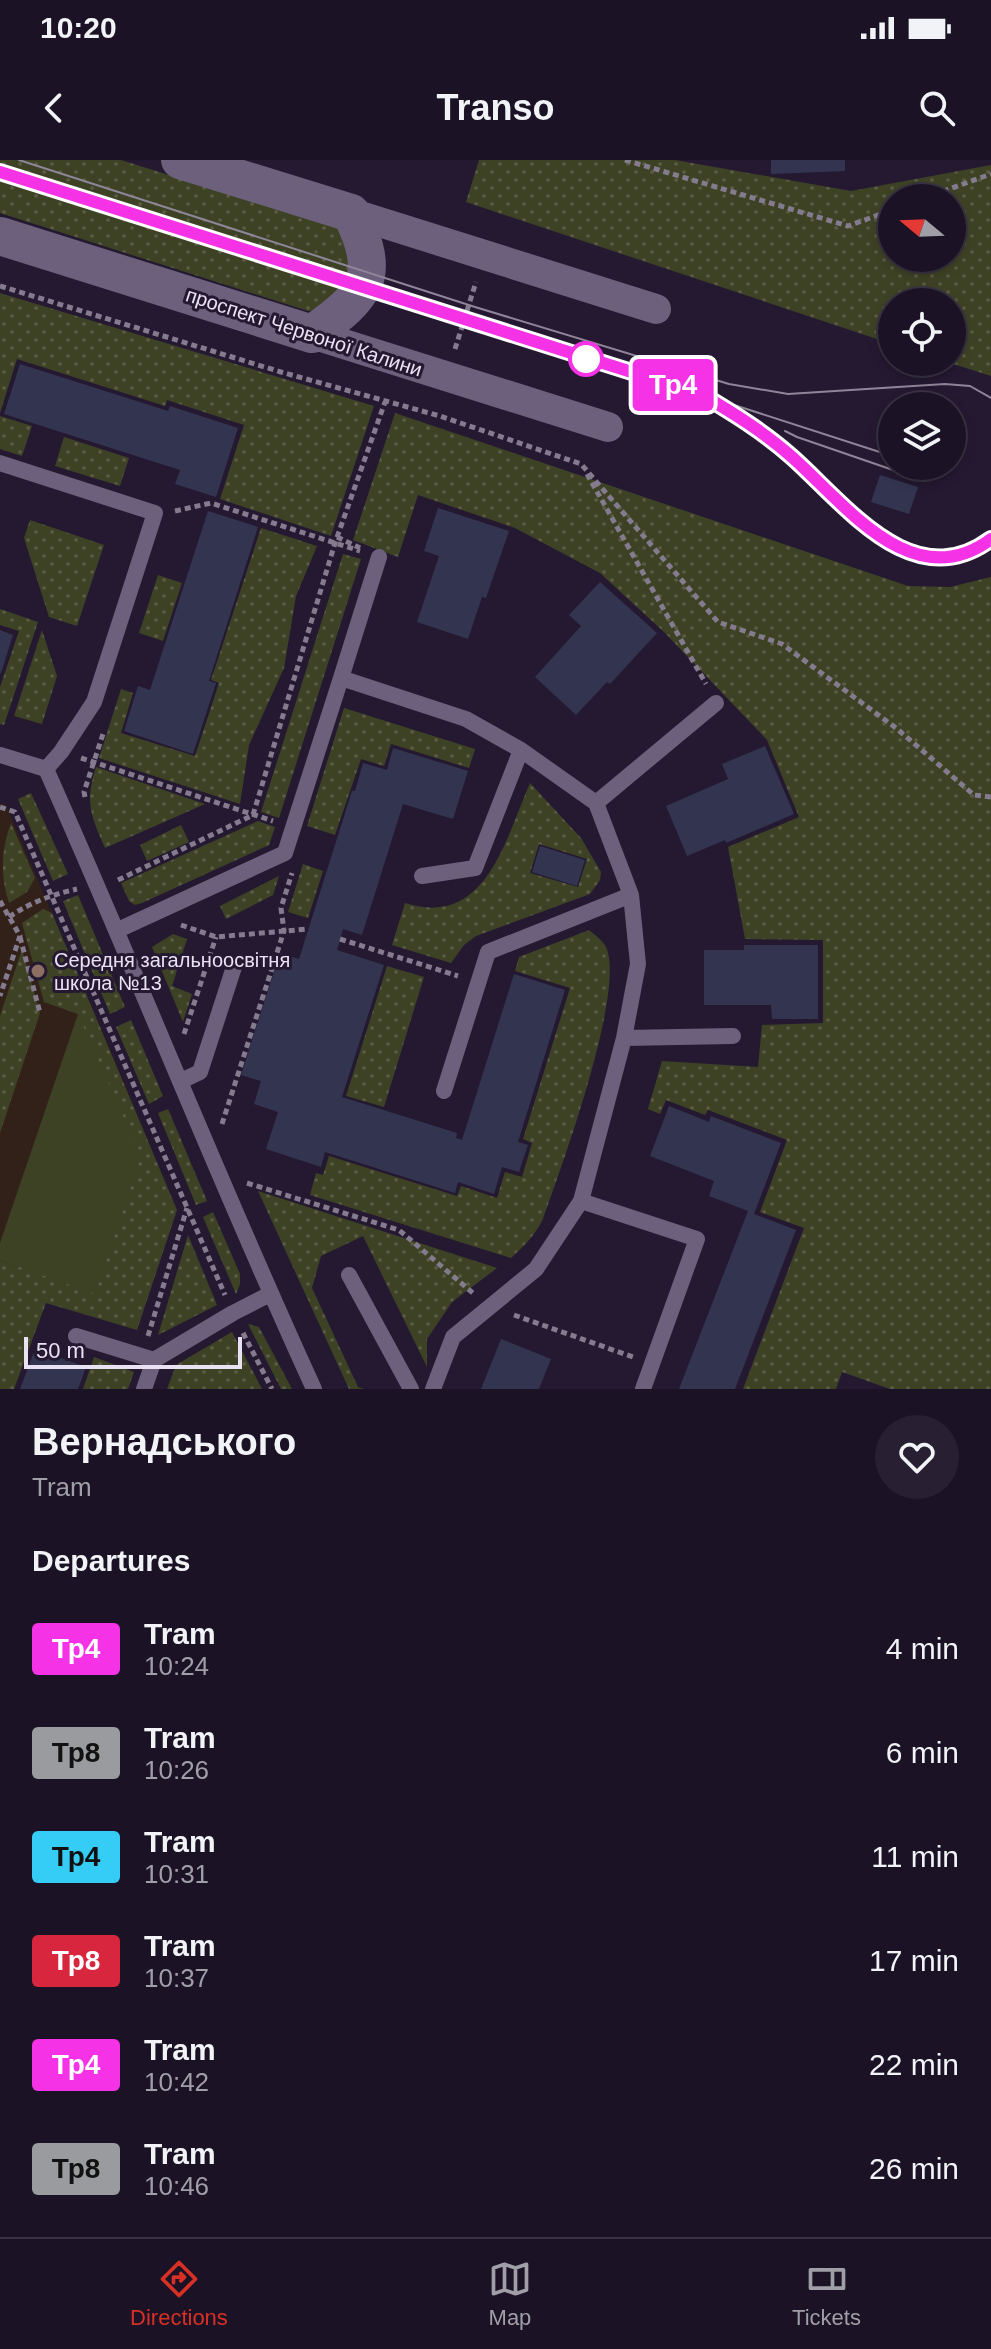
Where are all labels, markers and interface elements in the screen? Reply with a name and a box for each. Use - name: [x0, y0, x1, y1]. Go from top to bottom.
- text: 10:20: [40, 11, 117, 44]
- icon: back: [32, 86, 76, 130]
- icon: search: [915, 86, 959, 130]
- text: Transo: [436, 87, 555, 128]
- north arrow: [878, 184, 966, 272]
- map controls: [878, 184, 966, 480]
- street label: проспект Червоної Калини: [183, 283, 425, 381]
- button: locate: [878, 288, 966, 376]
- unlabelled marker: [569, 342, 603, 376]
- line badge: Тр4: [627, 359, 719, 411]
- text: Тр4: [649, 369, 697, 400]
- button: layers: [878, 392, 966, 480]
- place label: Середня загальноосвітня школа №13: [54, 949, 290, 994]
- marker: Середня загальноосвітня школа №13: [29, 962, 47, 980]
- scale bar: [24, 1333, 242, 1369]
- text: 50 m: [36, 1338, 85, 1363]
- button: heart: [875, 1415, 959, 1499]
- text: Вернадського: [32, 1421, 296, 1463]
- text: Tram: [32, 1472, 92, 1502]
- text: Departures: [32, 1544, 190, 1577]
- text: Tram: [144, 1617, 216, 1650]
- text: 4 min: [886, 1632, 959, 1665]
- text: Тр4: [52, 1633, 100, 1664]
- text: 10:24: [144, 1651, 209, 1681]
- text: Tram: [144, 1721, 216, 1754]
- text: 6 min: [886, 1736, 959, 1769]
- text: Тр8: [52, 1737, 100, 1768]
- text: 10:26: [144, 1755, 209, 1785]
- text: Tram: [144, 1825, 216, 1858]
- text: 11 min: [871, 1840, 959, 1873]
- text: Тр4: [52, 1841, 100, 1872]
- text: 10:31: [144, 1859, 209, 1889]
- text: Tram: [144, 1929, 216, 1962]
- text: 17 min: [869, 1944, 959, 1977]
- text: Тр8: [52, 1945, 100, 1976]
- text: 10:37: [144, 1963, 209, 1993]
- text: Tram: [144, 2033, 216, 2066]
- text: 22 min: [869, 2048, 959, 2081]
- text: Тр4: [52, 2049, 100, 2080]
- text: 10:42: [144, 2067, 209, 2097]
- text: Tram: [144, 2137, 216, 2170]
- text: 26 min: [869, 2152, 959, 2185]
- text: Тр8: [52, 2153, 100, 2184]
- text: 10:46: [144, 2171, 209, 2201]
- tab: Directions: [130, 2257, 228, 2331]
- tab: Map: [488, 2257, 532, 2331]
- tab: Tickets: [792, 2257, 861, 2331]

